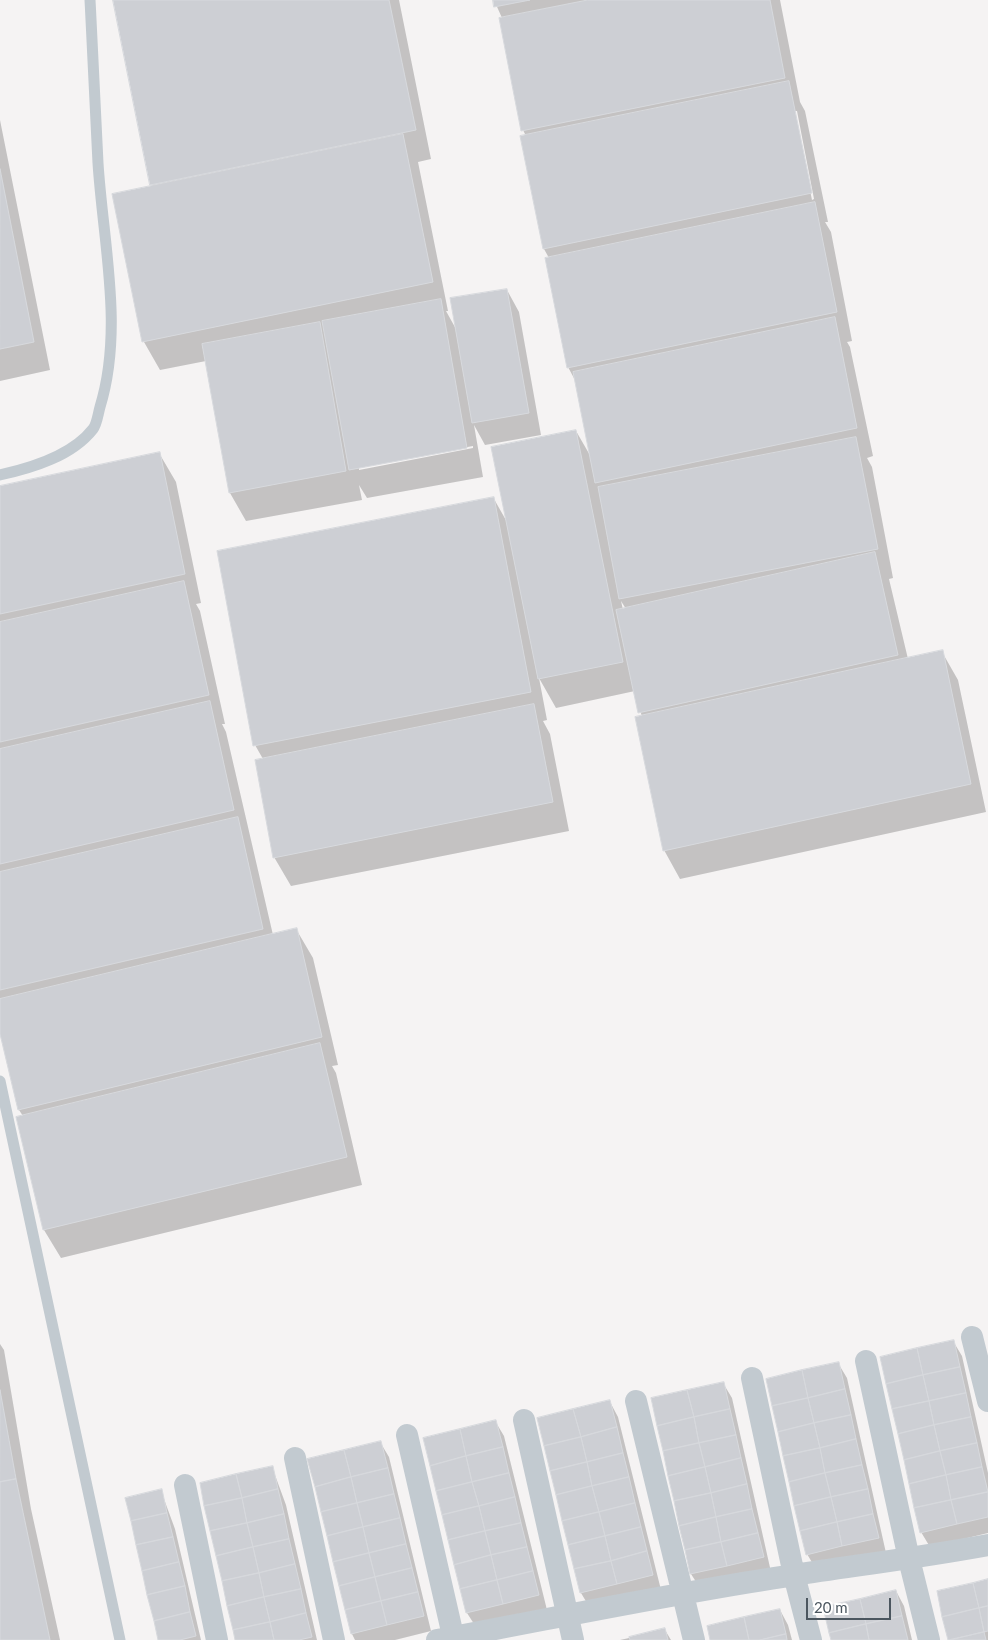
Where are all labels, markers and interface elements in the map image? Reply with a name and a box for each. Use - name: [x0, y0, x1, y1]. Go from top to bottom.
- scale bar: [808, 1588, 893, 1620]
- text: 20 m: [814, 1598, 848, 1616]

